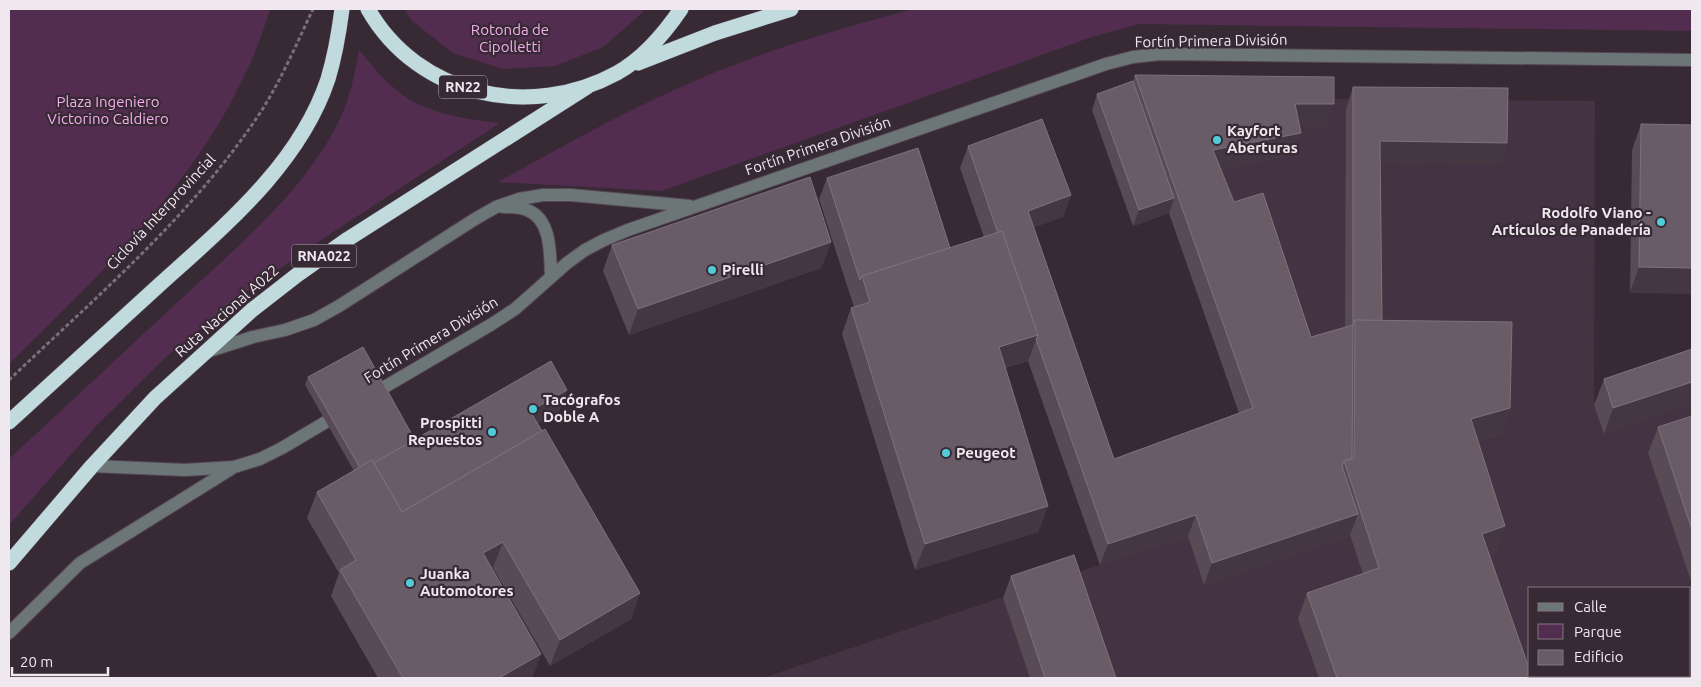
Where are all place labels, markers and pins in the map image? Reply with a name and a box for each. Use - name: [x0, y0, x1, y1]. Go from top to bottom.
- place label: Kayfort Aberturas: [1227, 122, 1298, 156]
- marker: Kayfort Aberturas: [1211, 134, 1223, 146]
- place label: Rodolfo Viano - Artículos de Panadería: [1492, 204, 1651, 238]
- marker: Rodolfo Viano - Artículos de Panadería: [1655, 216, 1667, 228]
- place label: Pirelli: [722, 261, 764, 278]
- marker: Pirelli: [706, 264, 718, 276]
- place label: Tacógrafos Doble A: [543, 391, 620, 425]
- marker: Tacógrafos Doble A: [527, 403, 539, 415]
- place label: Prospitti Repuestos: [408, 414, 482, 448]
- marker: Prospitti Repuestos: [486, 426, 498, 438]
- place label: Peugeot: [956, 444, 1016, 461]
- marker: Peugeot: [940, 447, 952, 459]
- place label: Juanka Automotores: [420, 565, 514, 599]
- marker: Juanka Automotores: [404, 577, 416, 589]

